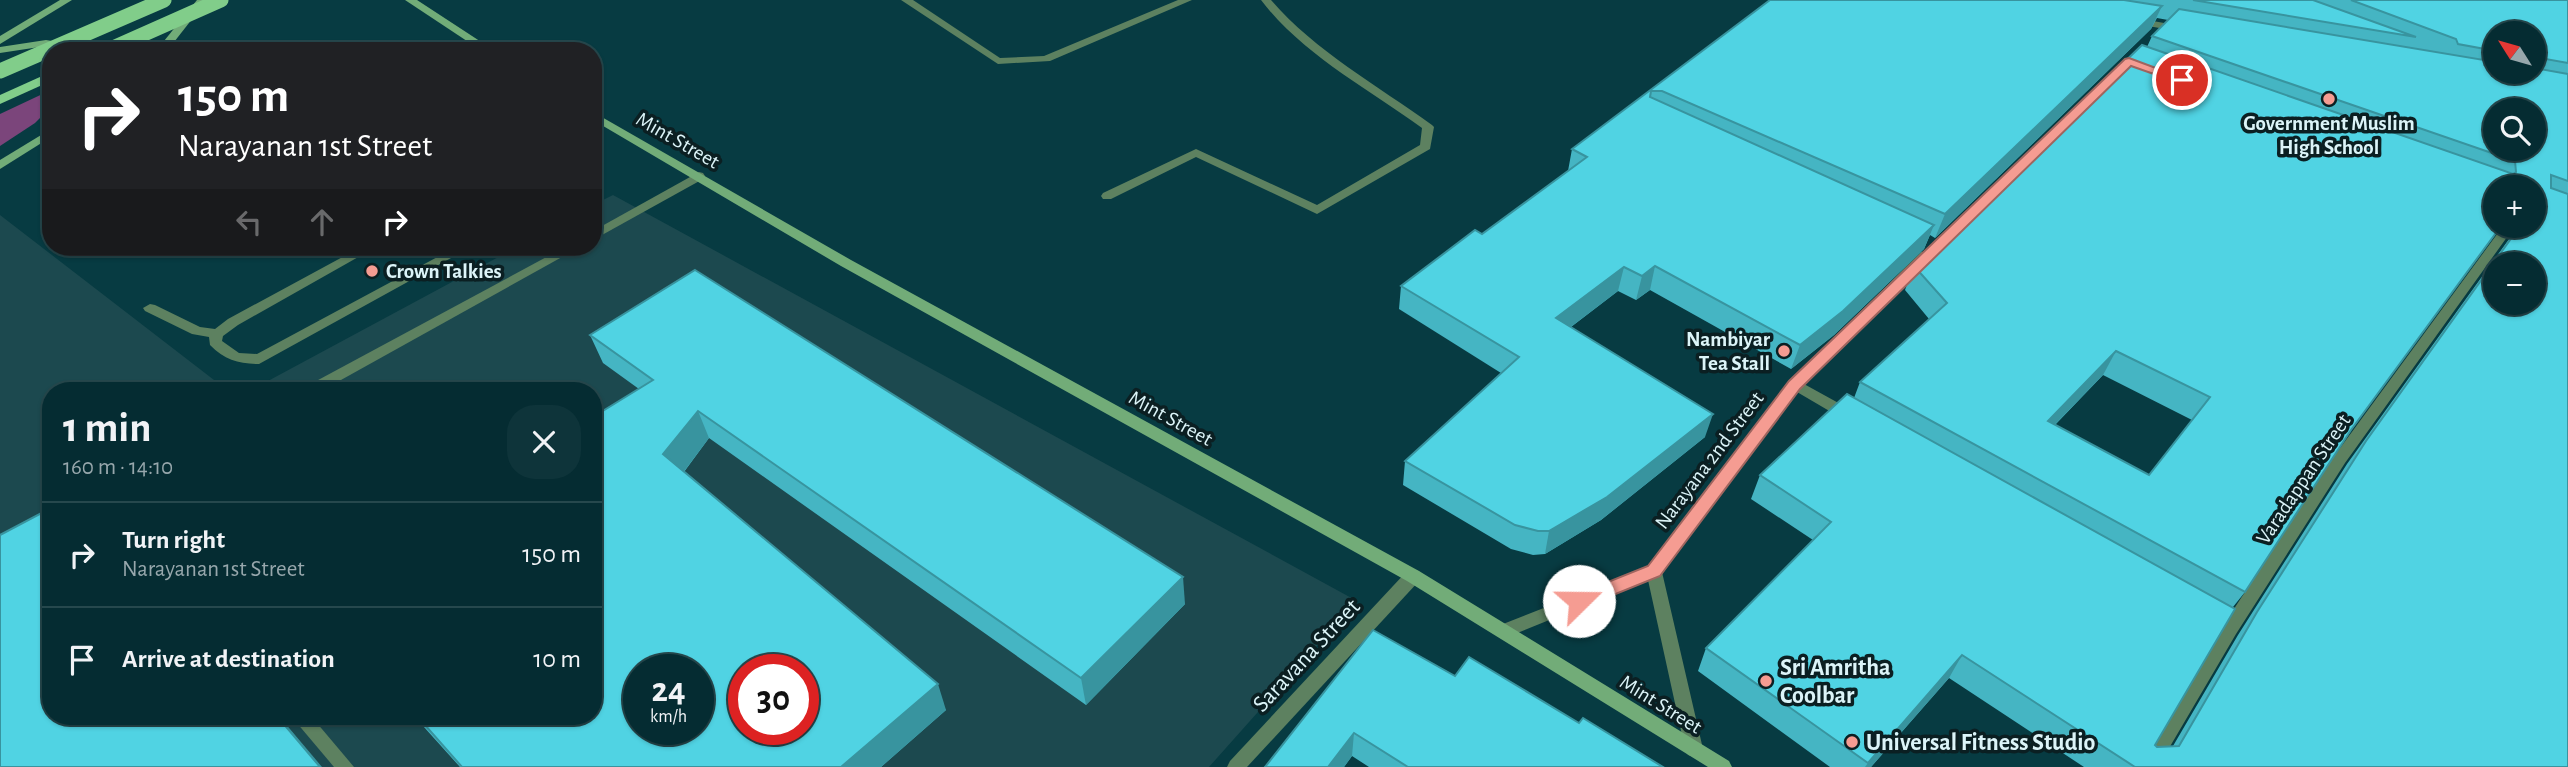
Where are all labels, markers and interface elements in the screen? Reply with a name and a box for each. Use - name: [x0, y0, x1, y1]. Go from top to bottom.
- north arrow: [2483, 21, 2546, 84]
- map controls: [2483, 21, 2546, 315]
- pin: [2152, 50, 2212, 110]
- icon: arrive: [2163, 61, 2201, 99]
- icon: right: [63, 70, 154, 161]
- text: 150 m: [178, 72, 289, 121]
- marker: Government Muslim High School: [2321, 91, 2337, 107]
- button: search: [2483, 98, 2546, 161]
- street label: Mint Street: [633, 108, 723, 173]
- place label: Government Muslim High School: [2243, 113, 2415, 158]
- text: Narayanan 1st Street: [178, 130, 432, 162]
- button: +: [2483, 175, 2546, 238]
- icon: left: [230, 203, 268, 241]
- icon: ahead: [303, 203, 341, 241]
- icon: right: [376, 203, 414, 241]
- button: −: [2483, 252, 2546, 315]
- place label: Crown Talkies: [386, 261, 502, 282]
- marker: Crown Talkies: [364, 263, 380, 279]
- place label: Nambiyar Tea Stall: [1686, 329, 1771, 374]
- marker: Nambiyar Tea Stall: [1776, 343, 1792, 359]
- street label: Mint Street: [1125, 387, 1216, 450]
- street label: Narayana 2nd Street: [1651, 388, 1768, 533]
- button: close: [507, 405, 581, 479]
- text: 1 min: [63, 407, 152, 449]
- street label: Varadappan Street: [2252, 410, 2355, 548]
- text: 160 m · 14:10: [63, 456, 173, 479]
- text: Turn right: [122, 527, 225, 553]
- icon: right: [63, 536, 101, 574]
- text: 150 m: [522, 541, 581, 567]
- text: Narayanan 1st Street: [122, 558, 305, 581]
- position arrow: [1542, 564, 1616, 638]
- street label: Saravana Street: [1249, 594, 1365, 717]
- icon: arrive: [63, 641, 101, 679]
- text: Arrive at destination: [122, 646, 335, 672]
- text: 10 m: [533, 646, 581, 672]
- speed limit sign: 30: [728, 654, 819, 745]
- place label: Sri Amritha Coolbar: [1780, 656, 1891, 708]
- street label: Mint Street: [1616, 671, 1706, 738]
- text: 24: [651, 673, 686, 708]
- marker: Sri Amritha Coolbar: [1758, 673, 1774, 689]
- text: km/h: [650, 708, 687, 726]
- place label: Universal Fitness Studio: [1866, 731, 2096, 755]
- marker: Universal Fitness Studio: [1844, 734, 1860, 750]

